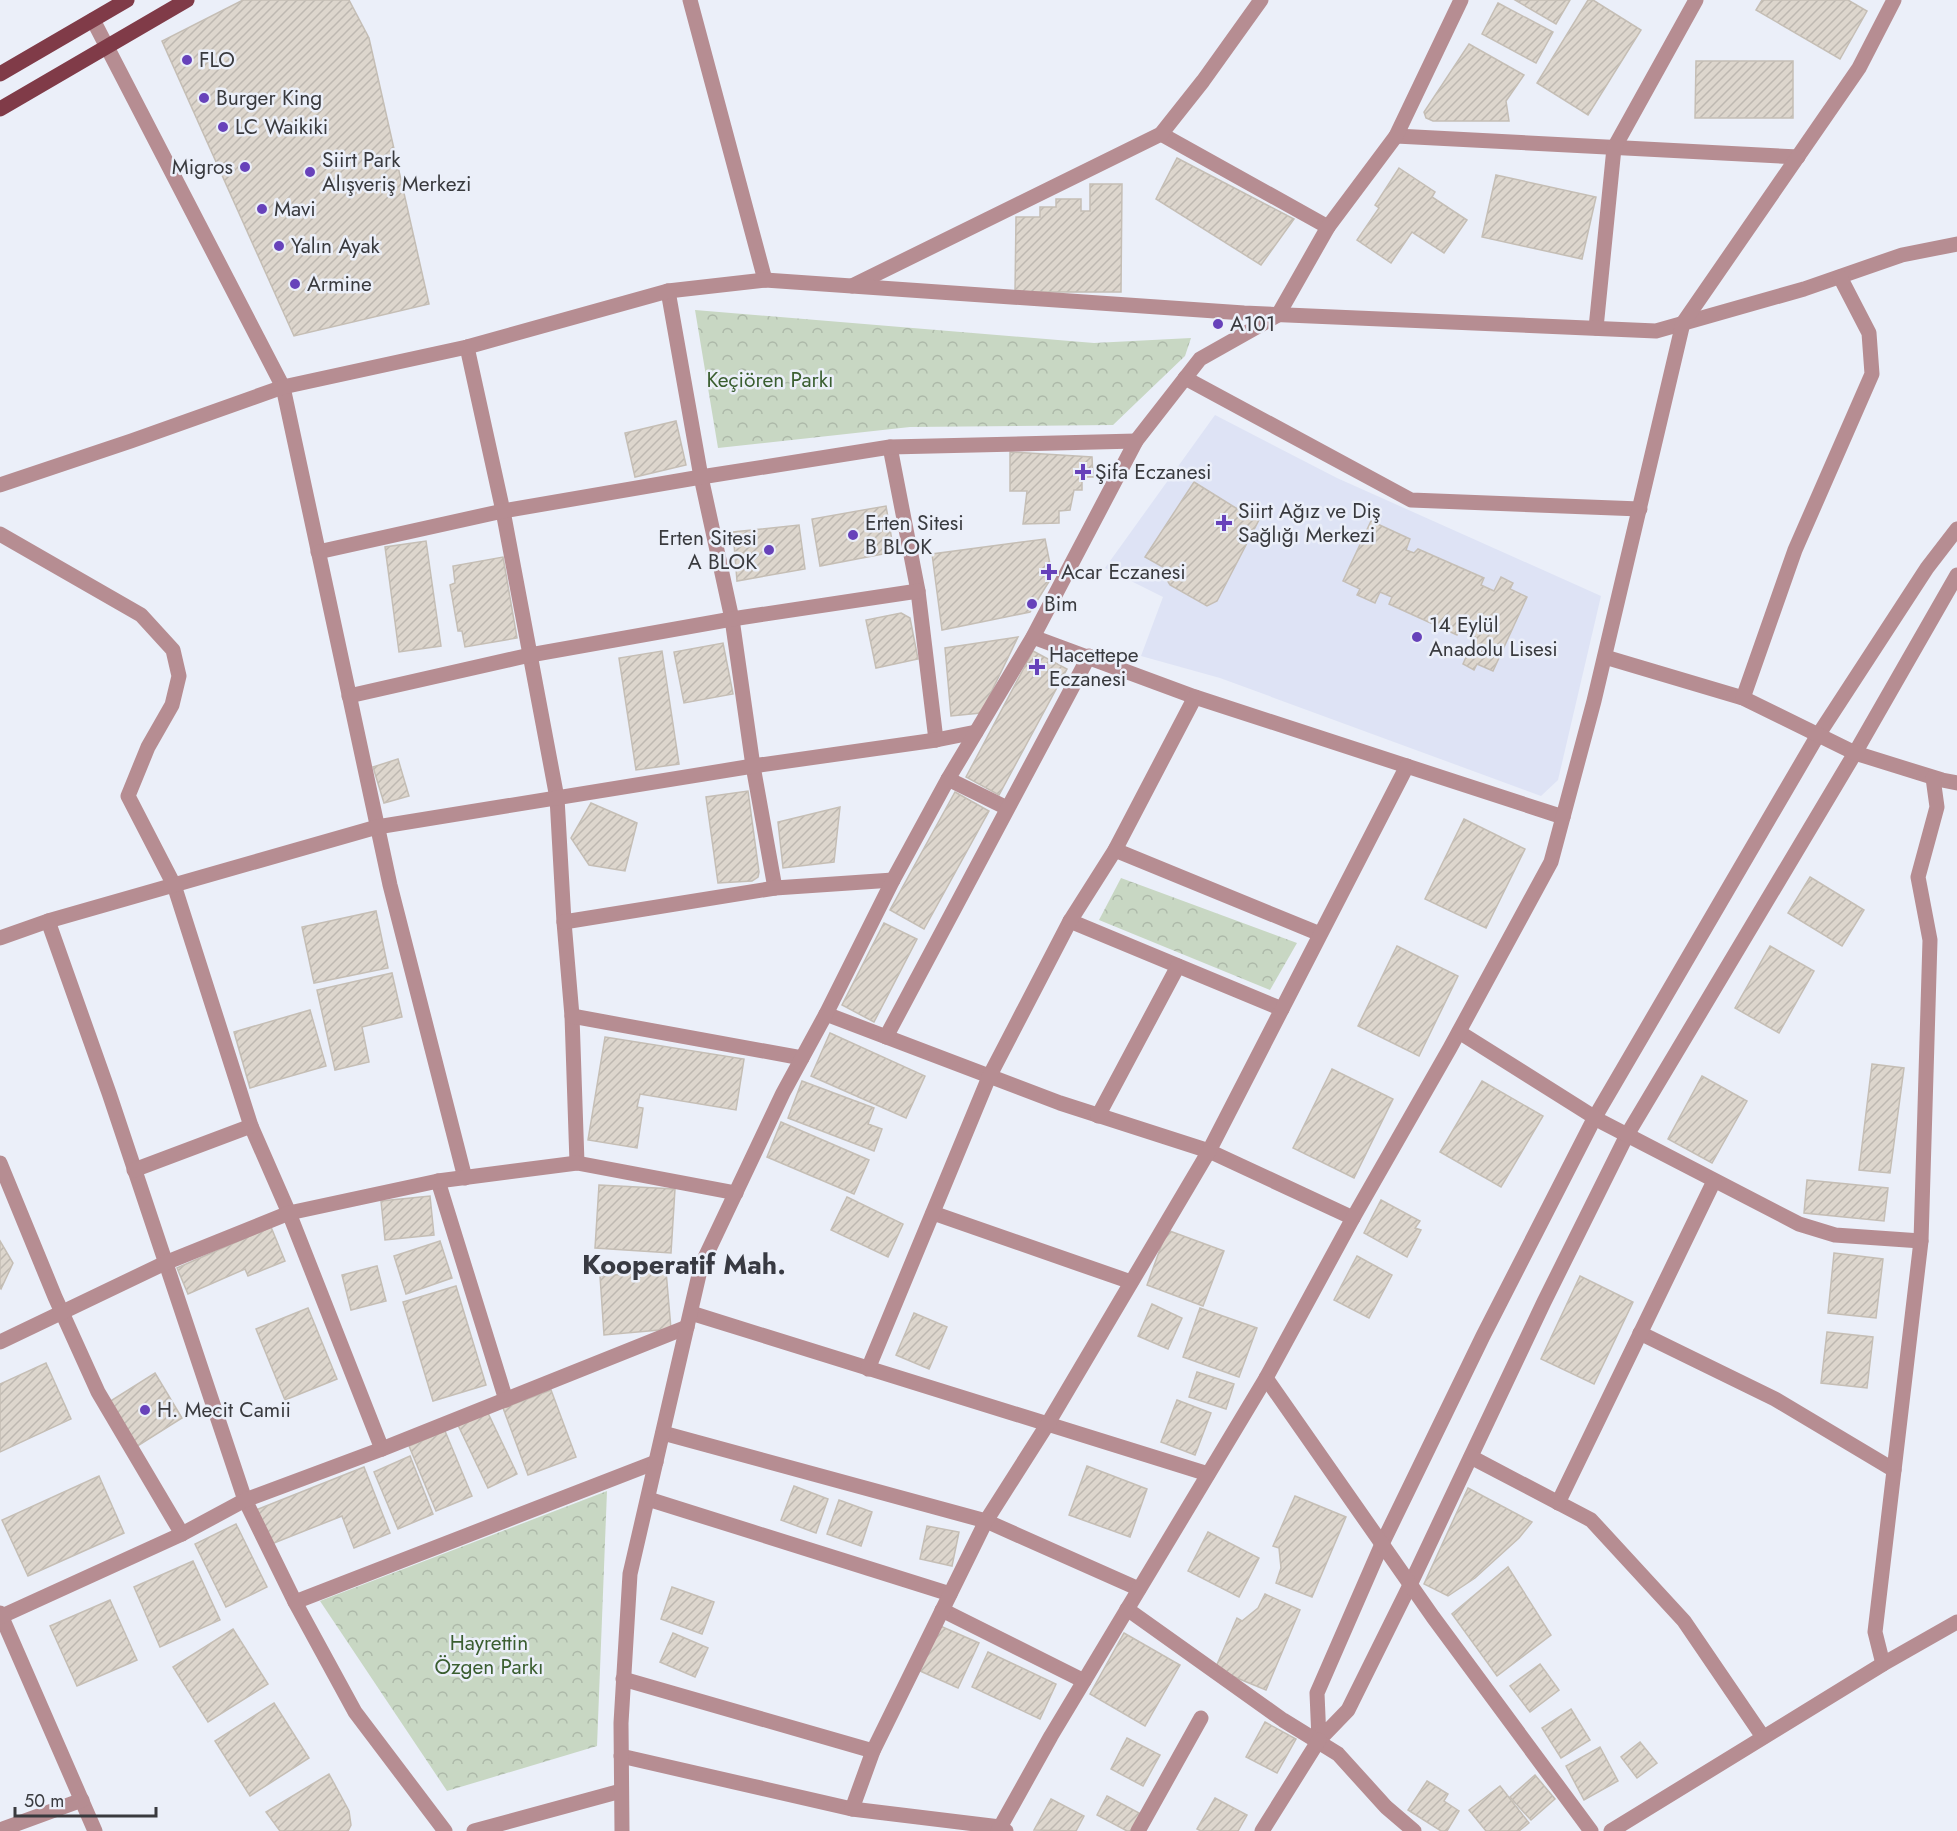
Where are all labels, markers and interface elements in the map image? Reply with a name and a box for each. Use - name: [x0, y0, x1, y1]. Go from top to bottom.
- place label: FLO: [199, 45, 235, 75]
- marker: FLO: [180, 53, 194, 67]
- place label: Burger King: [216, 83, 322, 113]
- marker: Burger King: [197, 91, 211, 105]
- place label: LC Waikiki: [235, 112, 328, 142]
- marker: LC Waikiki: [216, 120, 230, 134]
- place label: Siirt Park Alışveriş Merkezi: [322, 145, 471, 199]
- place label: Migros: [172, 152, 233, 182]
- marker: Migros: [238, 160, 252, 174]
- marker: Siirt Park Alışveriş Merkezi: [303, 165, 317, 179]
- place label: Mavi: [274, 194, 316, 224]
- marker: Mavi: [255, 202, 269, 216]
- place label: Yalın Ayak: [291, 231, 381, 261]
- marker: Yalın Ayak: [272, 239, 286, 253]
- place label: Armine: [307, 269, 372, 299]
- marker: Armine: [288, 277, 302, 291]
- place label: A101: [1230, 309, 1275, 339]
- marker: A101: [1211, 317, 1225, 331]
- park label: Keçiören Parkı: [707, 365, 833, 395]
- place label: Şifa Eczanesi: [1095, 457, 1212, 487]
- marker: Şifa Eczanesi: [1076, 465, 1090, 479]
- place label: Siirt Ağız ve Diş Sağlığı Merkezi: [1238, 496, 1380, 550]
- place label: Erten Sitesi B BLOK: [865, 508, 964, 562]
- marker: Siirt Ağız ve Diş Sağlığı Merkezi: [1215, 514, 1233, 532]
- place label: Erten Sitesi A BLOK: [658, 523, 757, 577]
- marker: Erten Sitesi B BLOK: [846, 528, 860, 542]
- marker: Erten Sitesi A BLOK: [762, 543, 776, 557]
- place label: Acar Eczanesi: [1061, 557, 1186, 587]
- marker: Acar Eczanesi: [1042, 565, 1056, 579]
- place label: Bim: [1044, 589, 1078, 619]
- marker: Bim: [1025, 597, 1039, 611]
- place label: 14 Eylül Anadolu Lisesi: [1429, 610, 1558, 664]
- marker: 14 Eylül Anadolu Lisesi: [1410, 630, 1424, 644]
- place label: Hacettepe Eczanesi: [1049, 640, 1139, 694]
- marker: Hacettepe Eczanesi: [1030, 660, 1044, 674]
- district label: Kooperatif Mah.: [582, 1245, 786, 1284]
- place label: H. Mecit Camii: [157, 1395, 291, 1425]
- marker: H. Mecit Camii: [138, 1403, 152, 1417]
- park label: Hayrettin Özgen Parkı: [435, 1628, 543, 1682]
- scale bar: [15, 1780, 156, 1818]
- text: 50 m: [24, 1788, 64, 1814]

